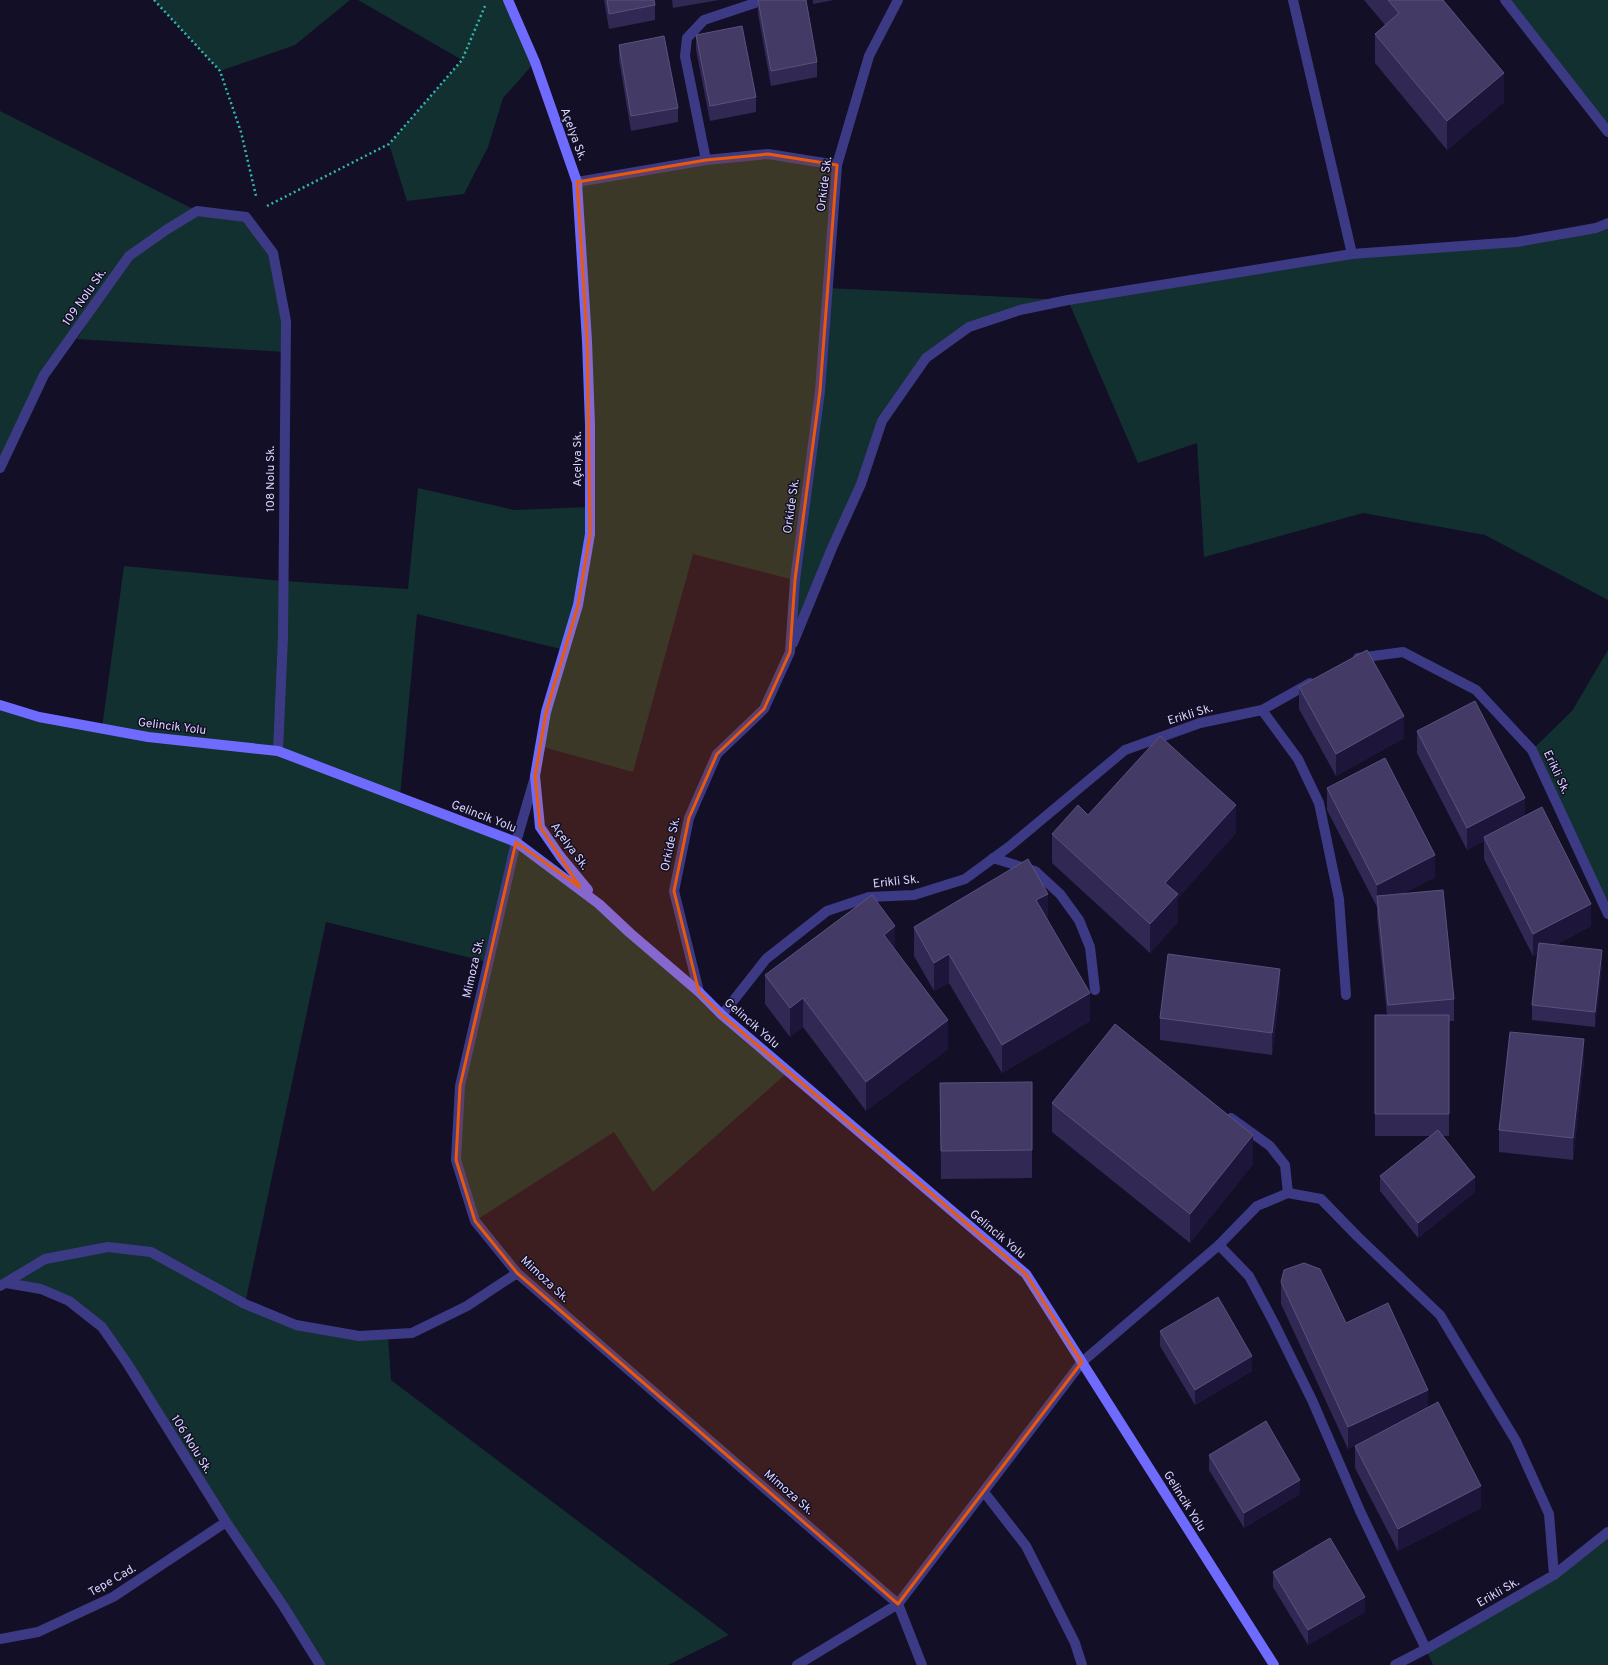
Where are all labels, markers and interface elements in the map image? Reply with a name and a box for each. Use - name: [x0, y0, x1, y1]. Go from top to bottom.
- street label: Açelya Sk.: [556, 106, 590, 163]
- street label: Orkide Sk.: [814, 155, 836, 212]
- street label: 109 Nolu Sk.: [59, 266, 111, 329]
- street label: Açelya Sk.: [570, 431, 586, 487]
- street label: 108 Nolu Sk.: [263, 445, 279, 512]
- street label: Orkide Sk.: [780, 477, 804, 535]
- street label: Erikli Sk.: [1166, 700, 1215, 729]
- street label: Gelincik Yolu: [137, 715, 207, 739]
- street label: Erikli Sk.: [1539, 748, 1573, 797]
- street label: Gelincik Yolu: [449, 797, 519, 837]
- street label: Orkide Sk.: [657, 815, 685, 873]
- street label: Açelya Sk.: [546, 820, 592, 874]
- street label: Erikli Sk.: [872, 872, 920, 892]
- street label: Mimoza Sk.: [459, 936, 489, 1000]
- street label: Gelincik Yolu: [720, 995, 783, 1052]
- street label: Gelincik Yolu: [966, 1207, 1029, 1263]
- street label: Mimoza Sk.: [517, 1253, 572, 1307]
- street label: 106 Nolu Sk.: [167, 1412, 216, 1477]
- street label: Mimoza Sk.: [760, 1467, 817, 1519]
- street label: Gelincik Yolu: [1159, 1468, 1209, 1535]
- street label: Tepe Cad.: [86, 1561, 139, 1601]
- street label: Erikli Sk.: [1474, 1574, 1523, 1611]

